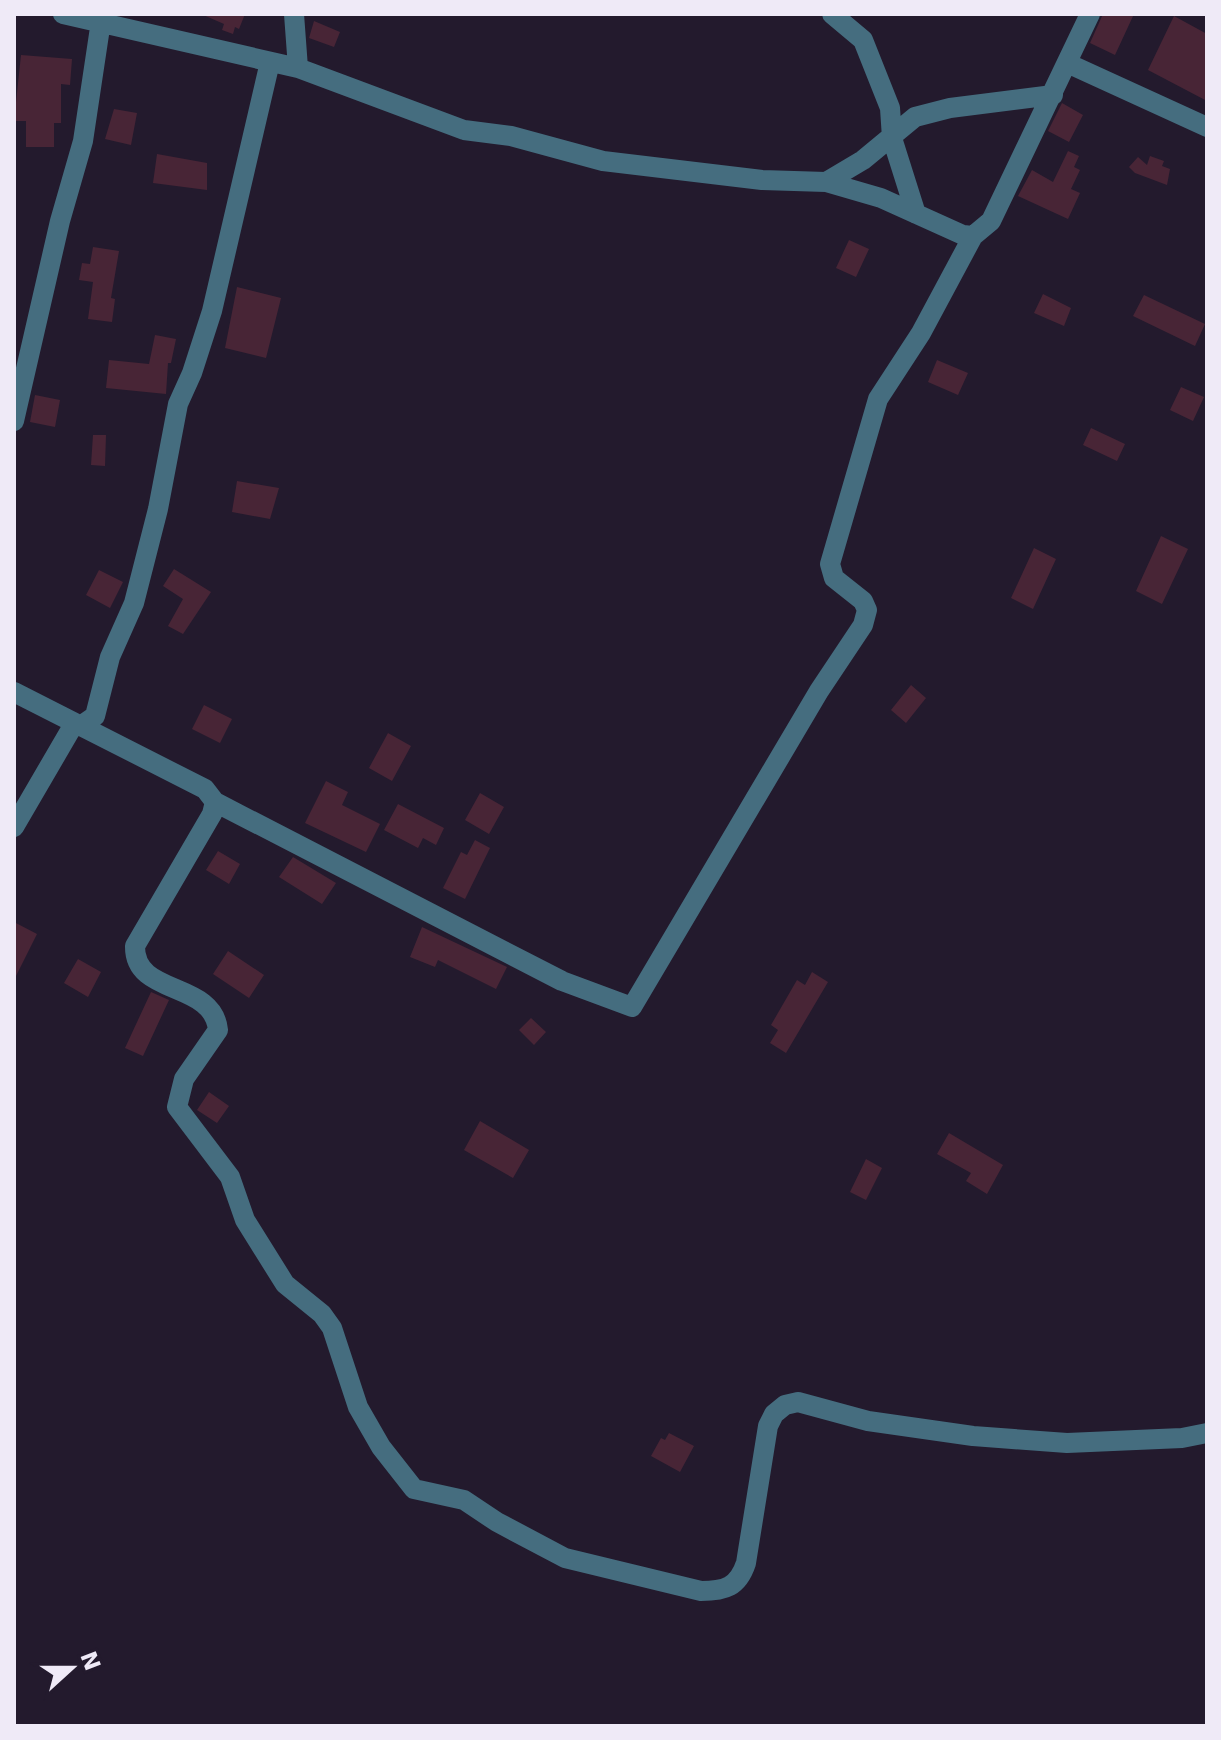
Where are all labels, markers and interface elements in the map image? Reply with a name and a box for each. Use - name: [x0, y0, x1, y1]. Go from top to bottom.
- north arrow: [32, 1628, 112, 1708]
- text: N: [75, 1648, 105, 1674]

